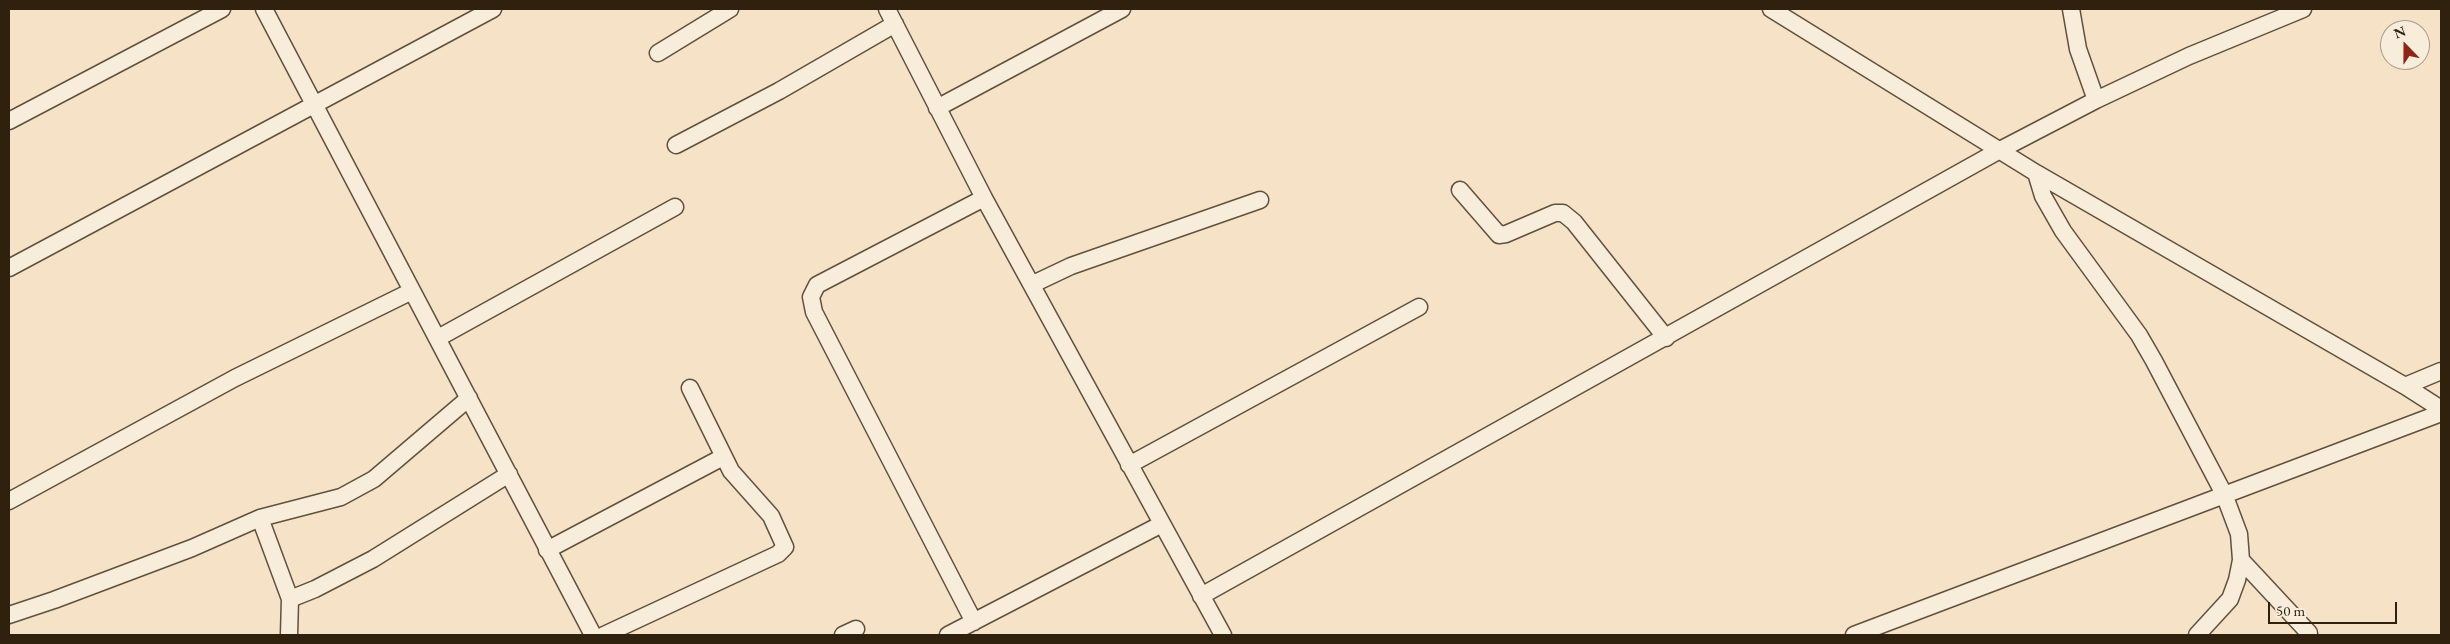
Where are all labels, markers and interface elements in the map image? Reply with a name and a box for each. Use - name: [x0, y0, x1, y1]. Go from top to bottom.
- north arrow: [2380, 20, 2430, 70]
- text: N: [2391, 22, 2408, 42]
- scale bar: [2270, 592, 2399, 624]
- text: 50 m: [2276, 601, 2305, 620]

